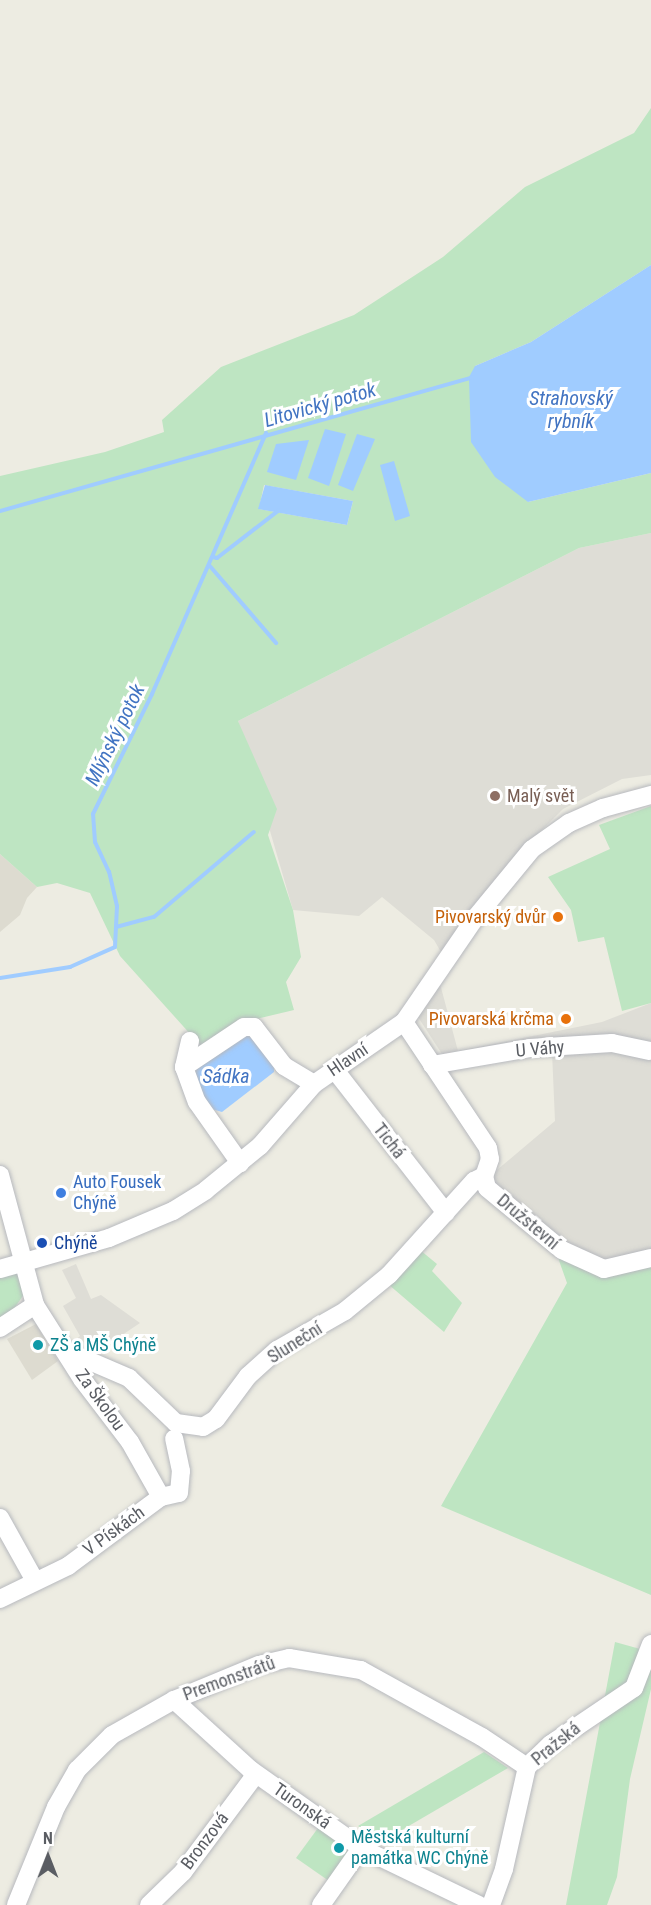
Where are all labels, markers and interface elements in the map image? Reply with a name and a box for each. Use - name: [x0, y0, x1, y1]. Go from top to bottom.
- water label: Litovický potok: [261, 378, 379, 432]
- water label: Strahovský rybník: [529, 386, 613, 433]
- water label: Mlýnský potok: [80, 680, 150, 790]
- place label: Malý svět: [507, 785, 575, 807]
- marker: Malý svět: [488, 789, 502, 803]
- place label: Pivovarský dvůr: [435, 906, 546, 928]
- marker: Pivovarský dvůr: [551, 910, 565, 924]
- place label: Pivovarská krčma: [429, 1008, 554, 1030]
- marker: Pivovarská krčma: [559, 1012, 573, 1026]
- street label: U Váhy: [515, 1036, 565, 1062]
- street label: Hlavní: [324, 1039, 372, 1081]
- water label: Sádka: [202, 1064, 250, 1088]
- street label: Tichá: [368, 1119, 410, 1163]
- place label: Auto Fousek Chýně: [73, 1172, 161, 1214]
- marker: Auto Fousek Chýně: [54, 1186, 68, 1200]
- street label: Družstevní: [492, 1190, 564, 1254]
- place label: Chýně: [54, 1232, 98, 1254]
- marker: Chýně: [35, 1236, 49, 1250]
- street label: Sluneční: [264, 1318, 326, 1368]
- place label: ZŠ a MŠ Chýně: [50, 1334, 156, 1356]
- marker: ZŠ a MŠ Chýně: [31, 1338, 45, 1352]
- street label: Za Školou: [71, 1365, 129, 1435]
- street label: V Pískách: [79, 1502, 149, 1560]
- street label: Premonstrátů: [180, 1652, 278, 1706]
- street label: Pražská: [527, 1718, 585, 1770]
- street label: Turonská: [269, 1778, 335, 1834]
- street label: Bronzová: [177, 1808, 233, 1874]
- north arrow: [18, 1827, 78, 1887]
- place label: Městská kulturní památka WC Chýně: [351, 1827, 488, 1870]
- text: N: [43, 1829, 53, 1848]
- marker: Městská kulturní památka WC Chýně: [332, 1841, 346, 1855]

